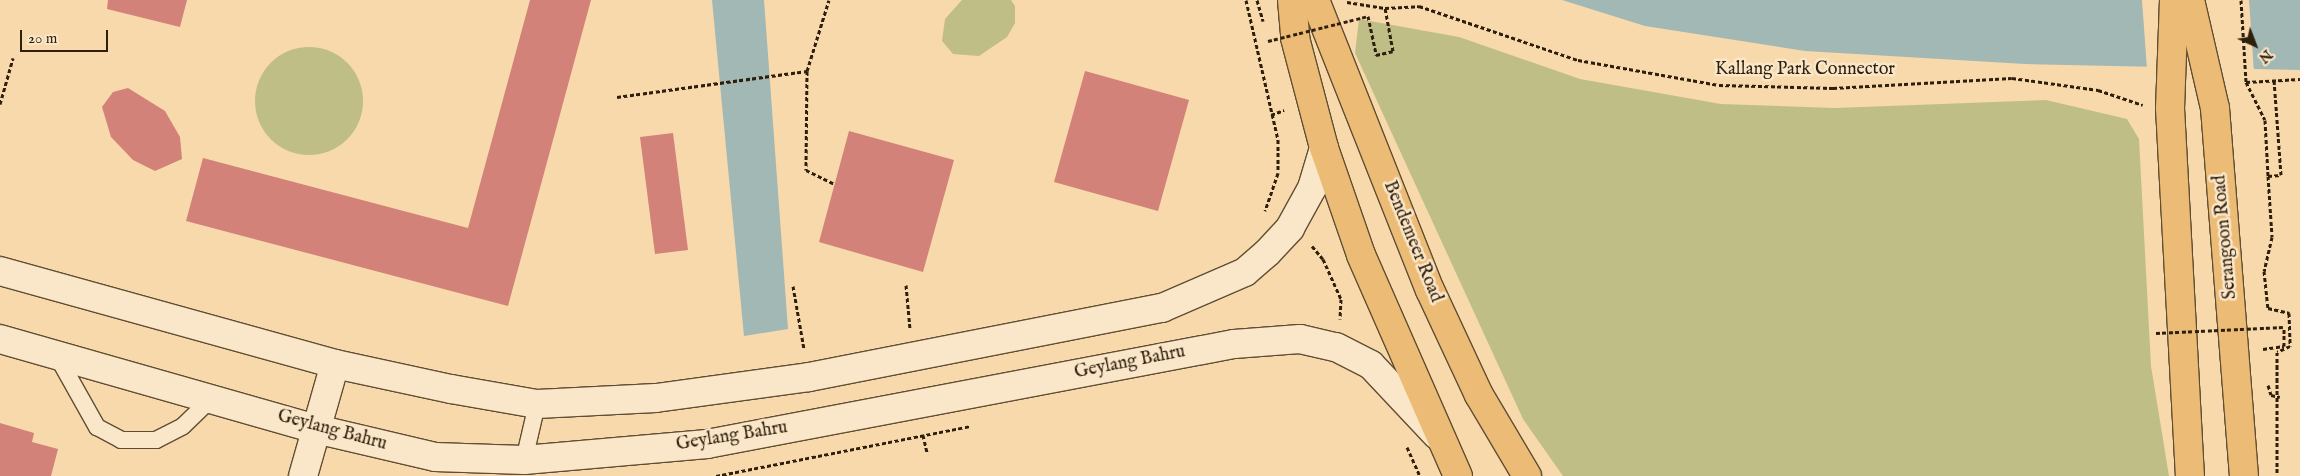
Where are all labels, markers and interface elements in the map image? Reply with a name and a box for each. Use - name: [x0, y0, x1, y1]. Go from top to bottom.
- scale bar: [22, 20, 110, 52]
- north arrow: [2230, 20, 2280, 70]
- text: 20 m: [28, 29, 57, 48]
- text: N: [2255, 45, 2276, 67]
- street label: Kallang Park Connector: [1715, 59, 1895, 81]
- street label: Serangoon Road: [2210, 174, 2242, 300]
- street label: Bendemeer Road: [1378, 178, 1446, 306]
- street label: Geylang Bahru: [1073, 342, 1187, 384]
- street label: Geylang Bahru: [275, 406, 389, 456]
- street label: Geylang Bahru: [675, 418, 789, 456]

